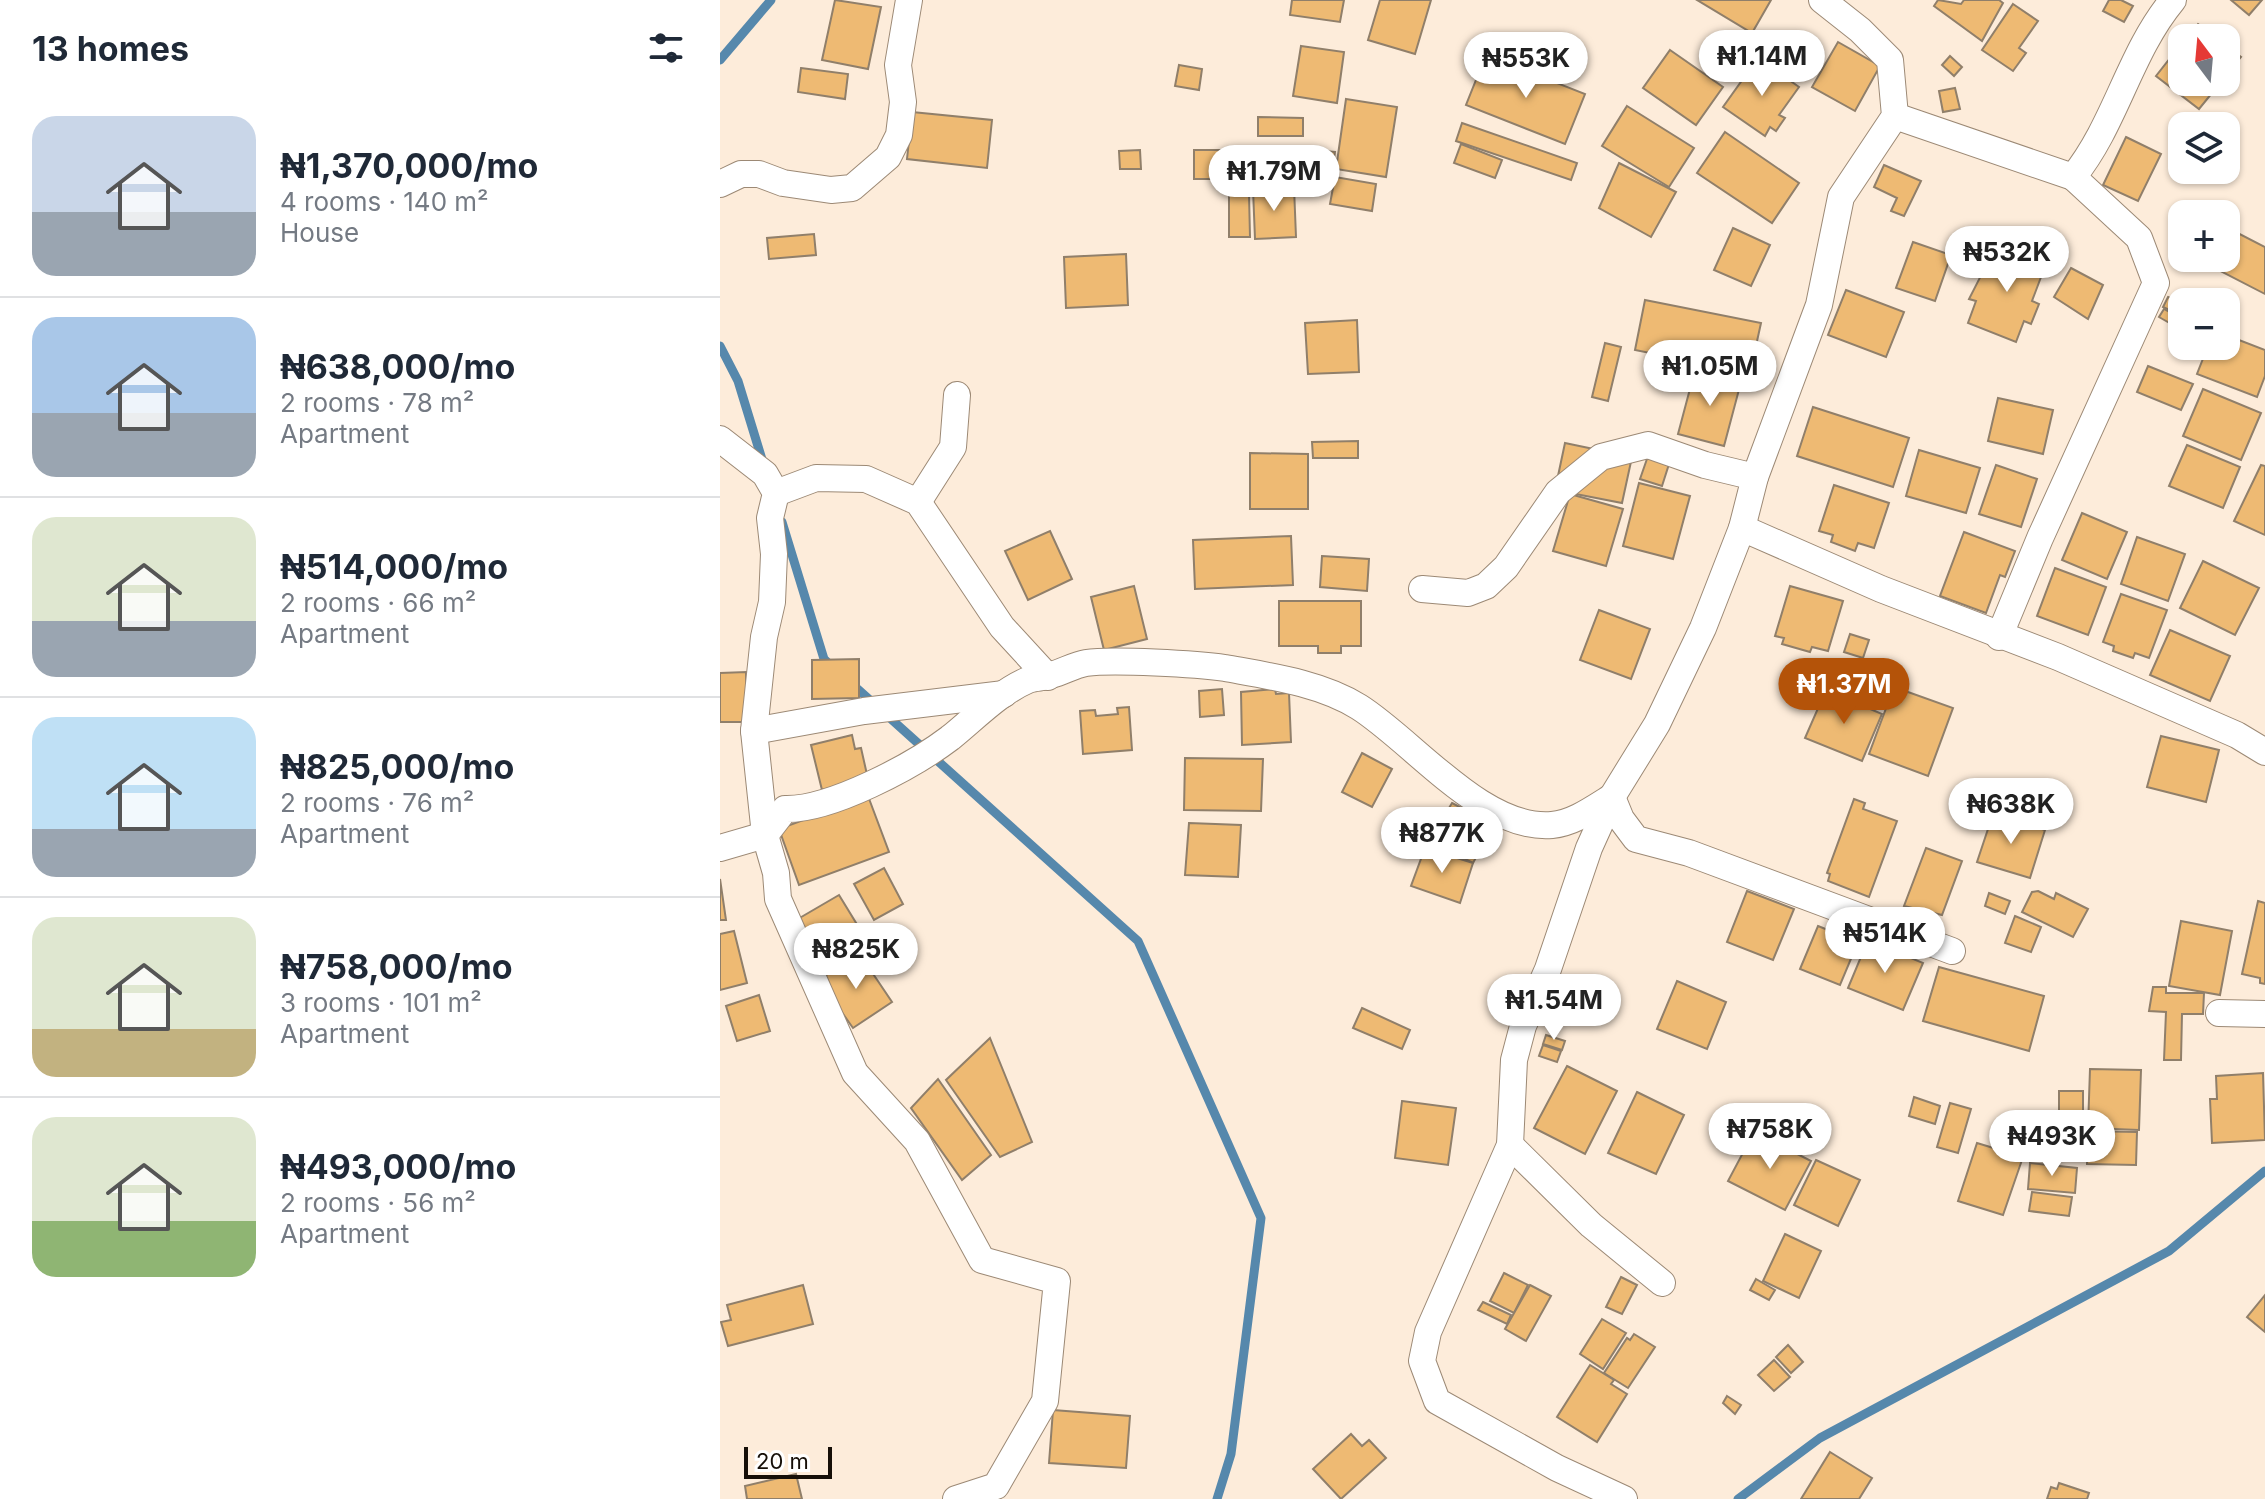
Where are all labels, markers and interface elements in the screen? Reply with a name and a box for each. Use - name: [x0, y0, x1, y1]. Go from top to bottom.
- north arrow: [2168, 24, 2240, 96]
- map controls: [2168, 24, 2240, 360]
- icon: filters: [644, 26, 688, 70]
- text: 13 homes: [32, 28, 189, 69]
- pin: ₦1.14M: [1697, 30, 1827, 98]
- pin: ₦553K: [1470, 32, 1582, 100]
- text: ₦1.14M: [1717, 40, 1807, 71]
- text: ₦553K: [1482, 42, 1570, 73]
- button: layers: [2168, 112, 2240, 184]
- text: ₦1,370,000/mo: [280, 145, 538, 186]
- pin: ₦1.79M: [1209, 145, 1339, 213]
- icon: home: [96, 148, 192, 244]
- text: ₦1.79M: [1227, 155, 1321, 186]
- text: 4 rooms · 140 m²: [280, 186, 489, 217]
- button: +: [2168, 200, 2240, 272]
- text: House: [280, 217, 359, 248]
- pin: ₦532K: [1951, 226, 2063, 294]
- text: ₦532K: [1963, 236, 2051, 267]
- button: −: [2168, 288, 2240, 360]
- pin: ₦1.05M: [1645, 340, 1775, 408]
- text: ₦638,000/mo: [280, 346, 515, 387]
- icon: home: [96, 349, 192, 445]
- text: ₦1.05M: [1661, 350, 1759, 381]
- text: 2 rooms · 78 m²: [280, 387, 474, 418]
- text: Apartment: [280, 418, 409, 449]
- text: ₦514,000/mo: [280, 546, 508, 587]
- icon: home: [96, 549, 192, 645]
- text: 2 rooms · 66 m²: [280, 587, 476, 618]
- text: Apartment: [280, 618, 409, 649]
- pin: ₦1.37M: [1779, 658, 1909, 726]
- text: ₦1.37M: [1796, 668, 1892, 699]
- text: ₦825,000/mo: [280, 746, 514, 787]
- icon: home: [96, 749, 192, 845]
- pin: ₦638K: [1955, 778, 2067, 846]
- text: 2 rooms · 76 m²: [280, 787, 474, 818]
- text: ₦638K: [1967, 788, 2055, 819]
- pin: ₦877K: [1386, 807, 1498, 875]
- text: ₦877K: [1399, 817, 1485, 848]
- text: Apartment: [280, 818, 409, 849]
- pin: ₦514K: [1829, 907, 1941, 975]
- text: ₦514K: [1843, 917, 1927, 948]
- pin: ₦825K: [800, 923, 912, 991]
- text: ₦825K: [812, 933, 900, 964]
- text: ₦758,000/mo: [280, 946, 513, 987]
- icon: home: [96, 949, 192, 1045]
- pin: ₦1.54M: [1489, 974, 1619, 1042]
- text: ₦1.54M: [1505, 984, 1603, 1015]
- text: 3 rooms · 101 m²: [280, 987, 482, 1018]
- text: Apartment: [280, 1018, 409, 1049]
- pin: ₦758K: [1714, 1103, 1826, 1171]
- pin: ₦493K: [1996, 1110, 2108, 1178]
- text: ₦758K: [1727, 1113, 1813, 1144]
- text: ₦493K: [2007, 1120, 2097, 1151]
- text: ₦493,000/mo: [280, 1146, 516, 1187]
- icon: home: [96, 1149, 192, 1245]
- text: 2 rooms · 56 m²: [280, 1187, 476, 1218]
- text: Apartment: [280, 1218, 409, 1249]
- scale bar: [744, 1443, 832, 1479]
- text: 20 m: [756, 1448, 809, 1474]

